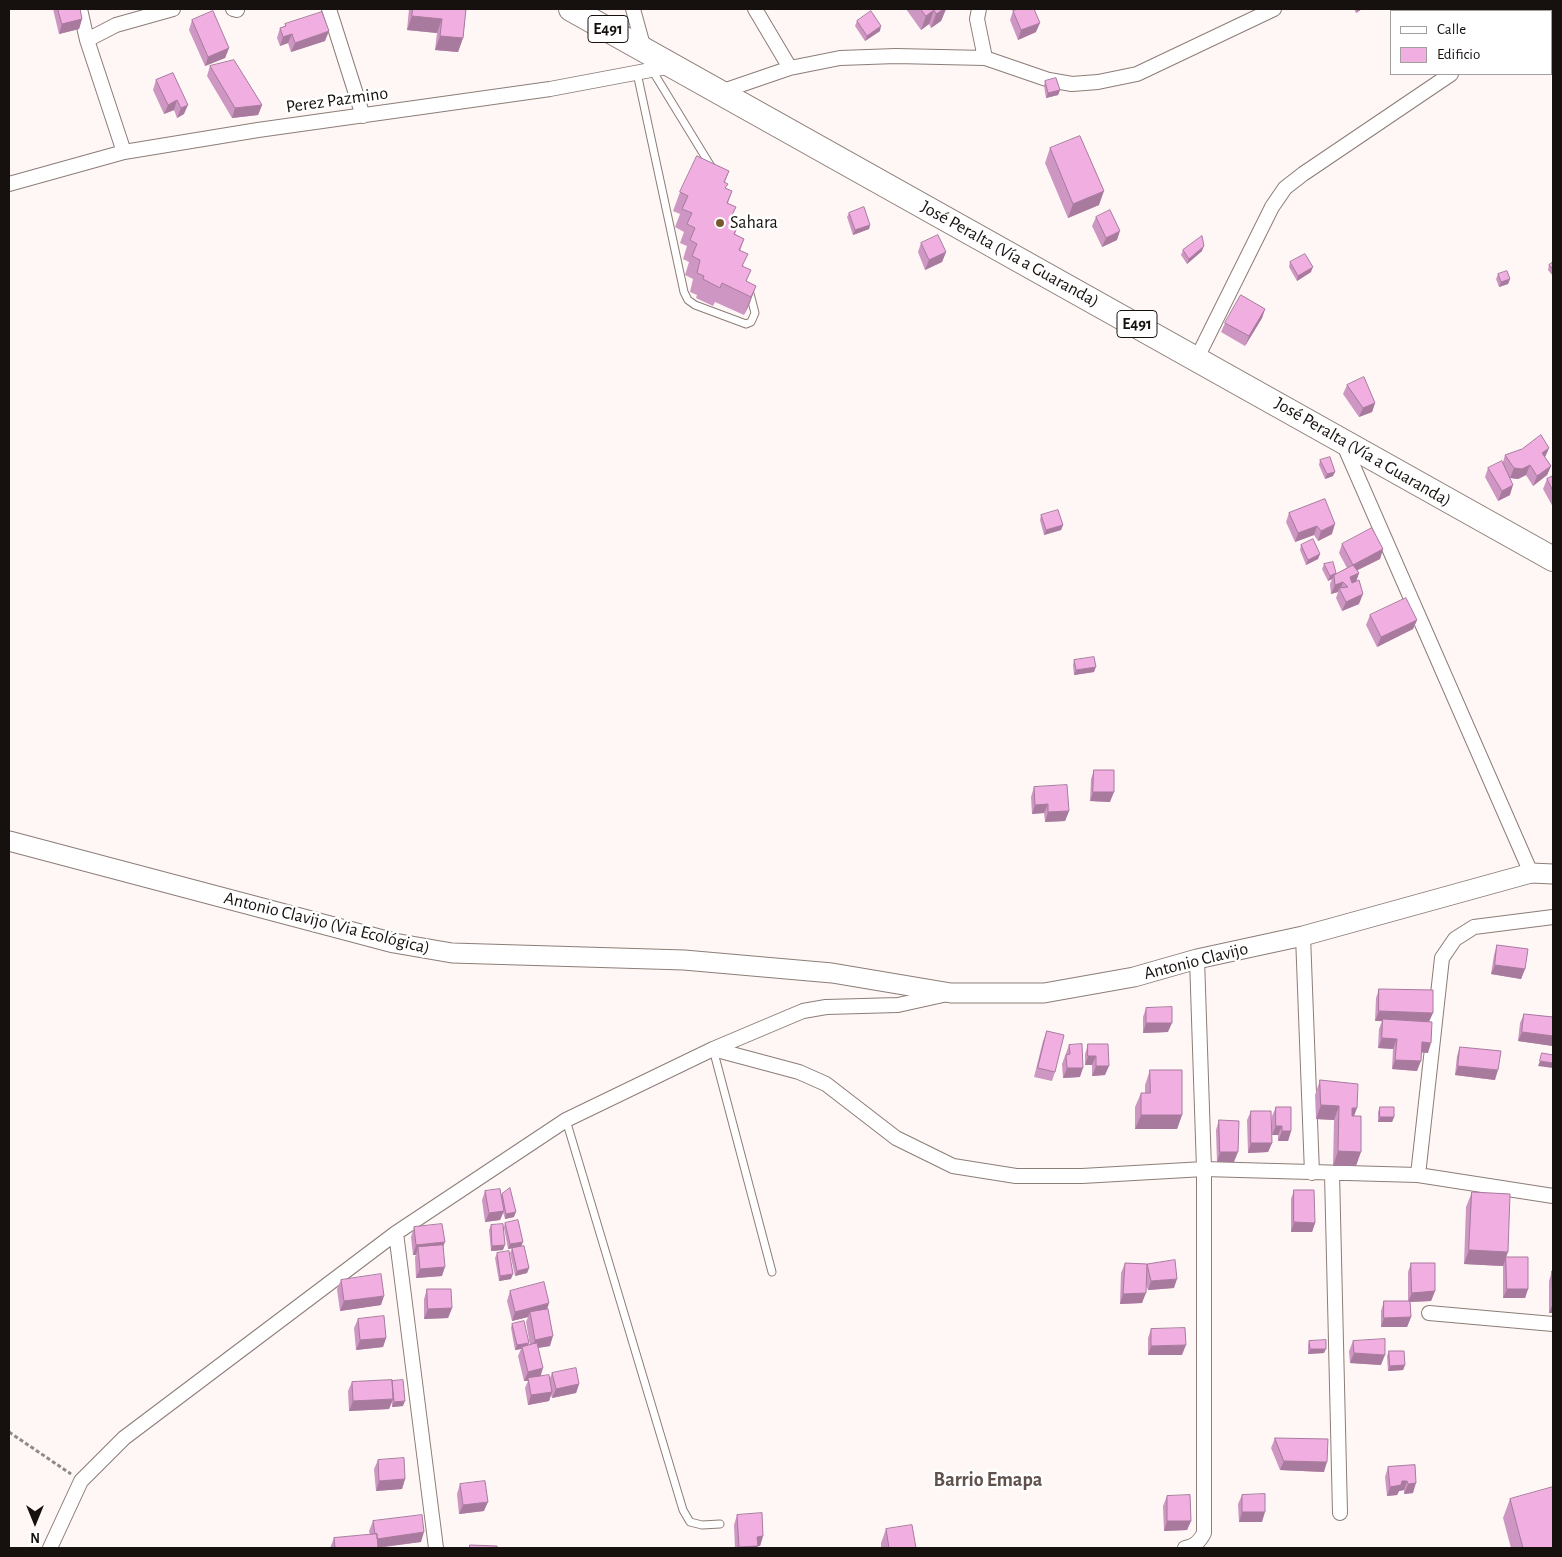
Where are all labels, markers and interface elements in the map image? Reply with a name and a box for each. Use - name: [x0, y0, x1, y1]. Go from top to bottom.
- legend: [1390, 10, 1552, 75]
- road number: E491: [588, 15, 628, 42]
- text: Calle: [1437, 22, 1466, 37]
- text: Edificio: [1437, 47, 1480, 62]
- street label: Perez Pazmino: [285, 82, 389, 118]
- street label: José Peralta (Vía a Guaranda): [917, 196, 1103, 312]
- place label: Sahara: [730, 212, 778, 234]
- marker: Sahara: [714, 217, 726, 229]
- road number: E491: [1117, 310, 1157, 338]
- street label: José Peralta (Vía a Guaranda): [1271, 393, 1455, 511]
- street label: Antonio Clavijo (Via Ecológica): [222, 887, 432, 959]
- street label: Antonio Clavijo: [1142, 938, 1250, 984]
- district label: Barrio Emapa: [934, 1468, 1042, 1492]
- north arrow: [10, 1497, 60, 1547]
- text: N: [30, 1530, 40, 1544]

